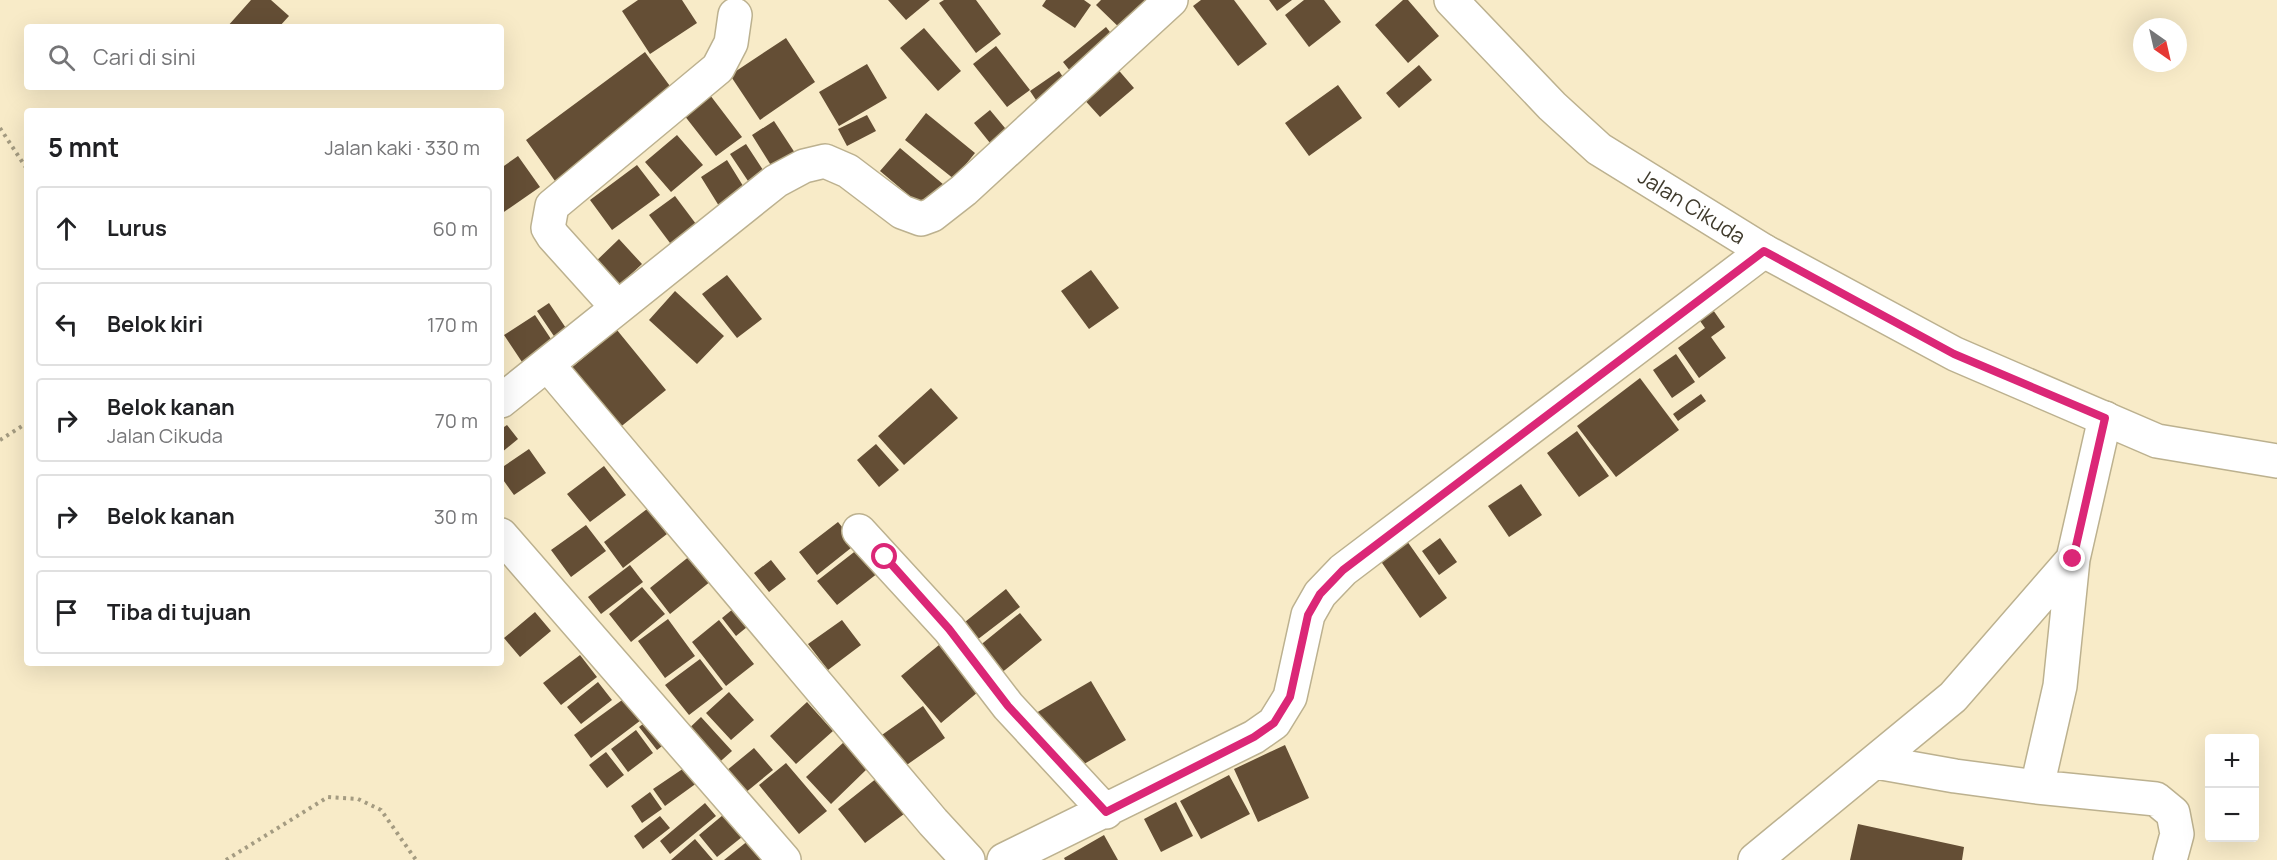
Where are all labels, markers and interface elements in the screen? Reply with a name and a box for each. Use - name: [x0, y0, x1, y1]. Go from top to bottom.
- north arrow: [2133, 18, 2187, 72]
- search box: [24, 24, 504, 90]
- icon: search: [45, 41, 78, 74]
- text: Cari di sini: [93, 42, 196, 72]
- text: 5 mnt: [48, 129, 119, 165]
- text: Jalan kaki · 330 m: [325, 134, 480, 161]
- street label: Jalan Cikuda: [1633, 162, 1751, 250]
- icon: ahead: [50, 212, 83, 245]
- text: Lurus: [107, 213, 167, 243]
- text: 60 m: [432, 215, 478, 242]
- icon: left: [50, 308, 83, 341]
- text: Belok kiri: [107, 309, 203, 339]
- text: 170 m: [427, 311, 478, 338]
- text: Belok kanan: [107, 392, 235, 422]
- icon: right: [50, 404, 83, 437]
- text: 70 m: [435, 407, 478, 434]
- text: Jalan Cikuda: [107, 422, 223, 449]
- icon: right: [50, 500, 83, 533]
- text: Belok kanan: [107, 501, 235, 531]
- text: 30 m: [434, 503, 478, 530]
- route start: [871, 543, 897, 569]
- route end: [2059, 545, 2085, 571]
- icon: arrive: [50, 596, 83, 629]
- text: Tiba di tujuan: [107, 597, 251, 627]
- map controls: [2205, 734, 2259, 842]
- button: +: [2205, 734, 2259, 788]
- button: −: [2205, 788, 2259, 842]

